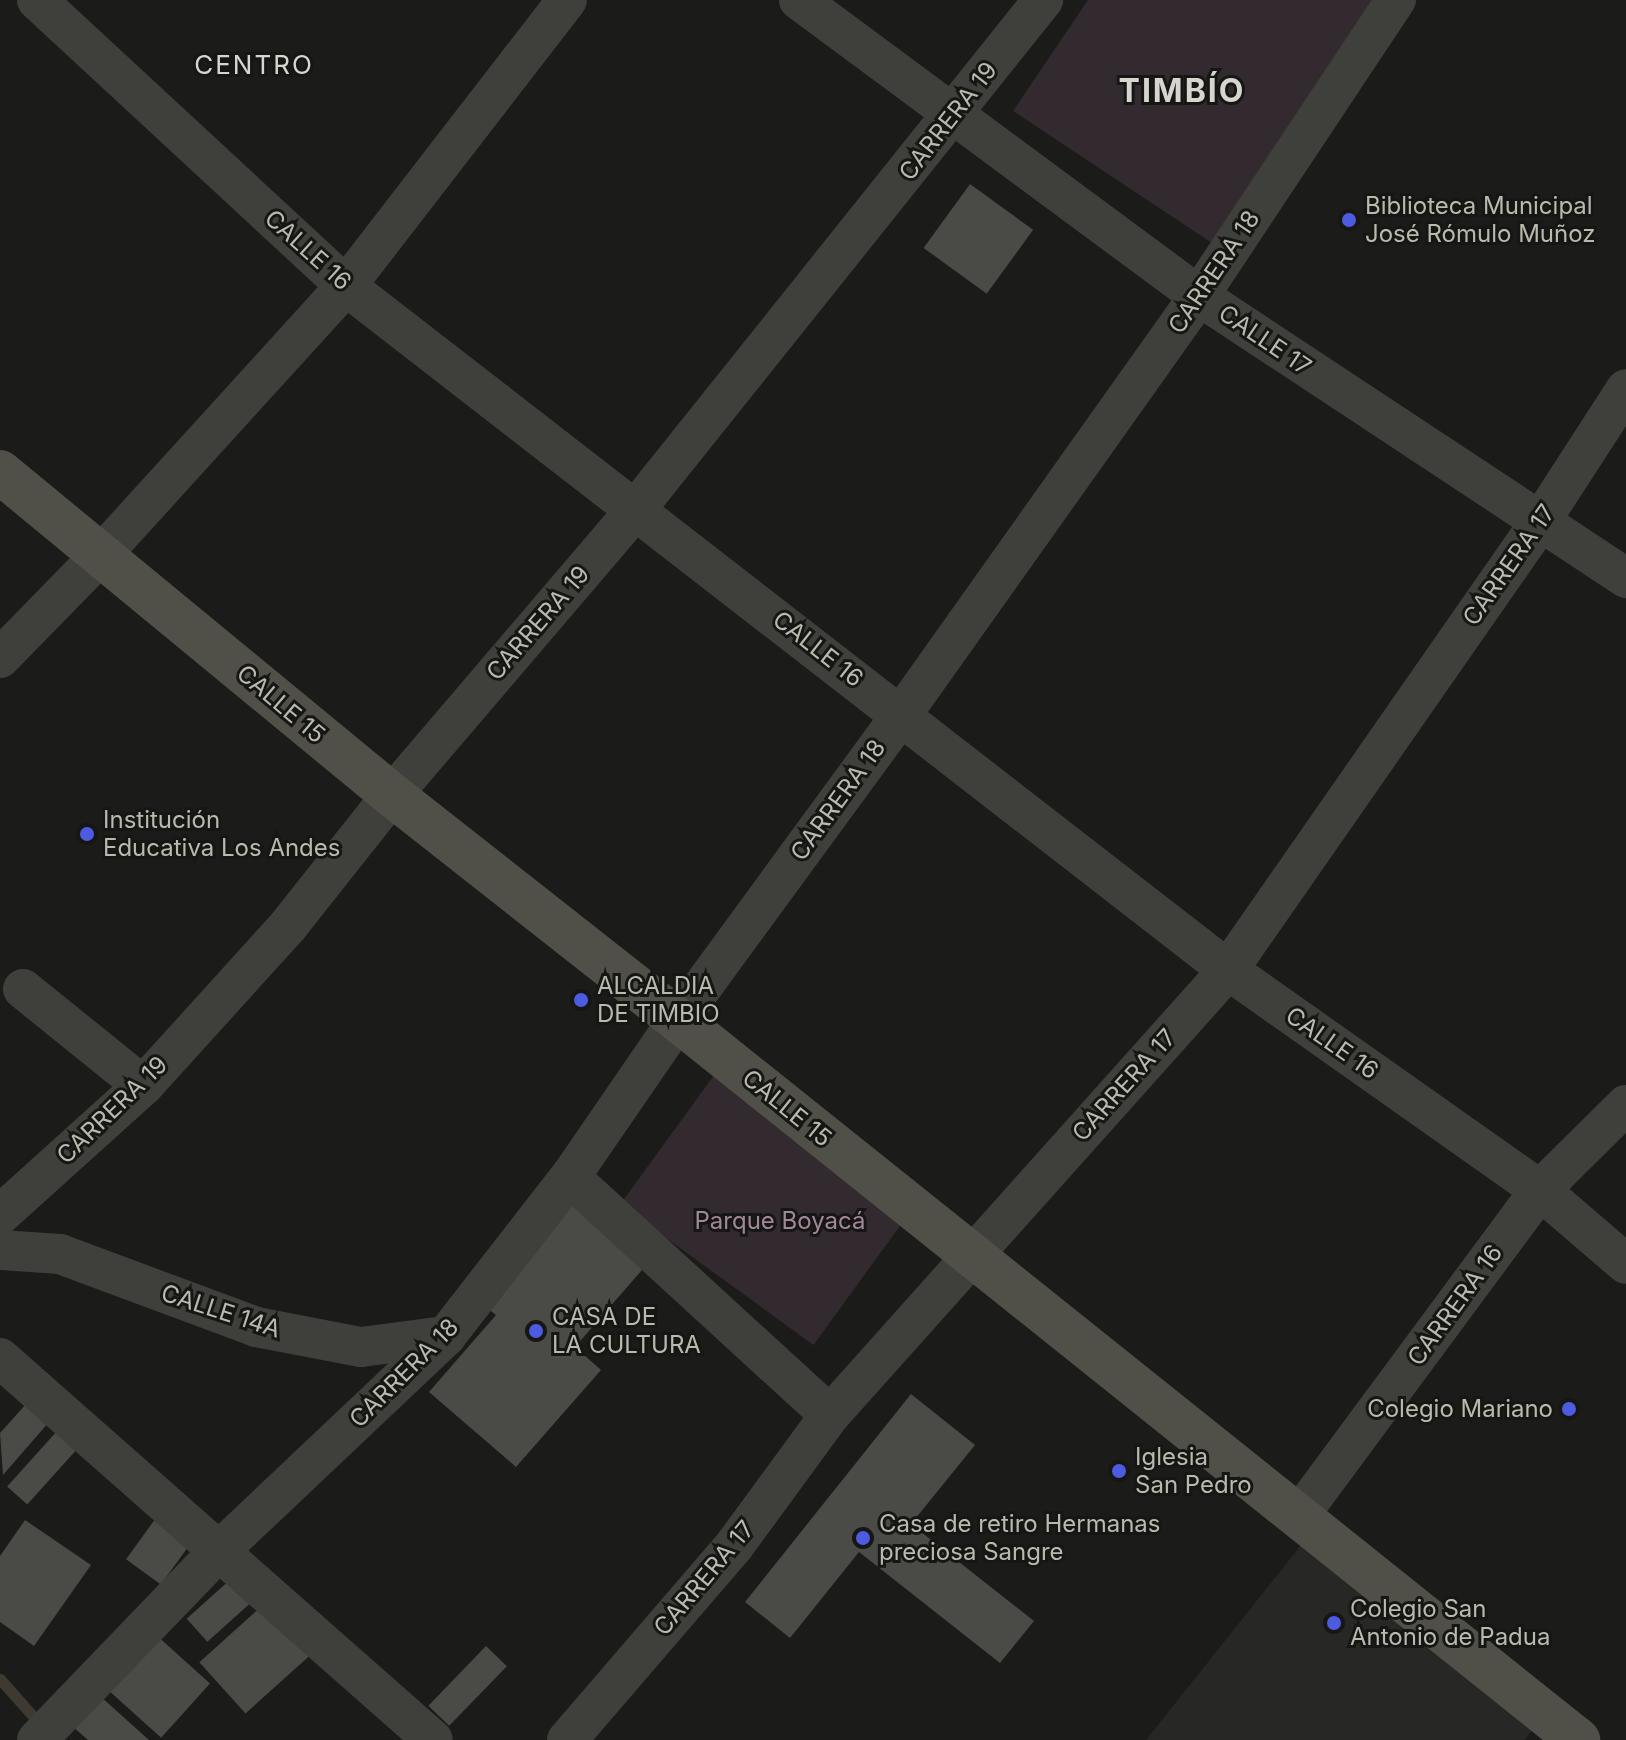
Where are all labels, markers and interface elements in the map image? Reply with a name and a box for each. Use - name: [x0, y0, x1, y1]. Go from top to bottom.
- district label: CENTRO: [194, 49, 314, 81]
- street label: CARRERA 19: [893, 56, 1003, 186]
- district label: TIMBÍO: [1119, 72, 1245, 110]
- place label: Biblioteca Municipal José Rómulo Muñoz: [1365, 192, 1595, 248]
- street label: CALLE 16: [259, 204, 357, 296]
- street label: CARRERA 18: [1162, 205, 1266, 339]
- marker: Biblioteca Municipal José Rómulo Muñoz: [1340, 211, 1358, 229]
- street label: CALLE 17: [1213, 299, 1317, 381]
- street label: CARRERA 17: [1457, 499, 1561, 631]
- street label: CARRERA 19: [480, 560, 596, 686]
- street label: CALLE 16: [767, 605, 869, 693]
- street label: CALLE 15: [231, 659, 331, 749]
- street label: CARRERA 18: [785, 734, 891, 866]
- place label: Institución Educativa Los Andes: [103, 806, 340, 862]
- marker: Institución Educativa Los Andes: [78, 825, 96, 843]
- place label: ALCALDIA DE TIMBIO: [597, 972, 720, 1028]
- marker: ALCALDIA DE TIMBIO: [572, 991, 590, 1009]
- street label: CALLE 16: [1280, 1001, 1384, 1085]
- street label: CARRERA 17: [1066, 1023, 1182, 1147]
- street label: CARRERA 19: [51, 1050, 173, 1170]
- street label: CALLE 15: [737, 1063, 837, 1153]
- park label: Parque Boyacá: [695, 1207, 865, 1235]
- street label: CARRERA 16: [1402, 1239, 1508, 1371]
- street label: CALLE 14A: [158, 1278, 284, 1344]
- place label: CASA DE LA CULTURA: [552, 1303, 701, 1359]
- street label: CARRERA 18: [344, 1313, 464, 1433]
- marker: CASA DE LA CULTURA: [527, 1322, 545, 1340]
- place label: Colegio Mariano: [1367, 1395, 1553, 1423]
- marker: Colegio Mariano: [1560, 1400, 1578, 1418]
- place label: Iglesia San Pedro: [1135, 1443, 1252, 1499]
- marker: Iglesia San Pedro: [1110, 1462, 1128, 1480]
- place label: Casa de retiro Hermanas preciosa Sangre: [879, 1510, 1160, 1566]
- street label: CARRERA 17: [648, 1515, 760, 1641]
- marker: Casa de retiro Hermanas preciosa Sangre: [854, 1529, 872, 1547]
- place label: Colegio San Antonio de Padua: [1350, 1595, 1550, 1651]
- marker: Colegio San Antonio de Padua: [1325, 1614, 1343, 1632]

